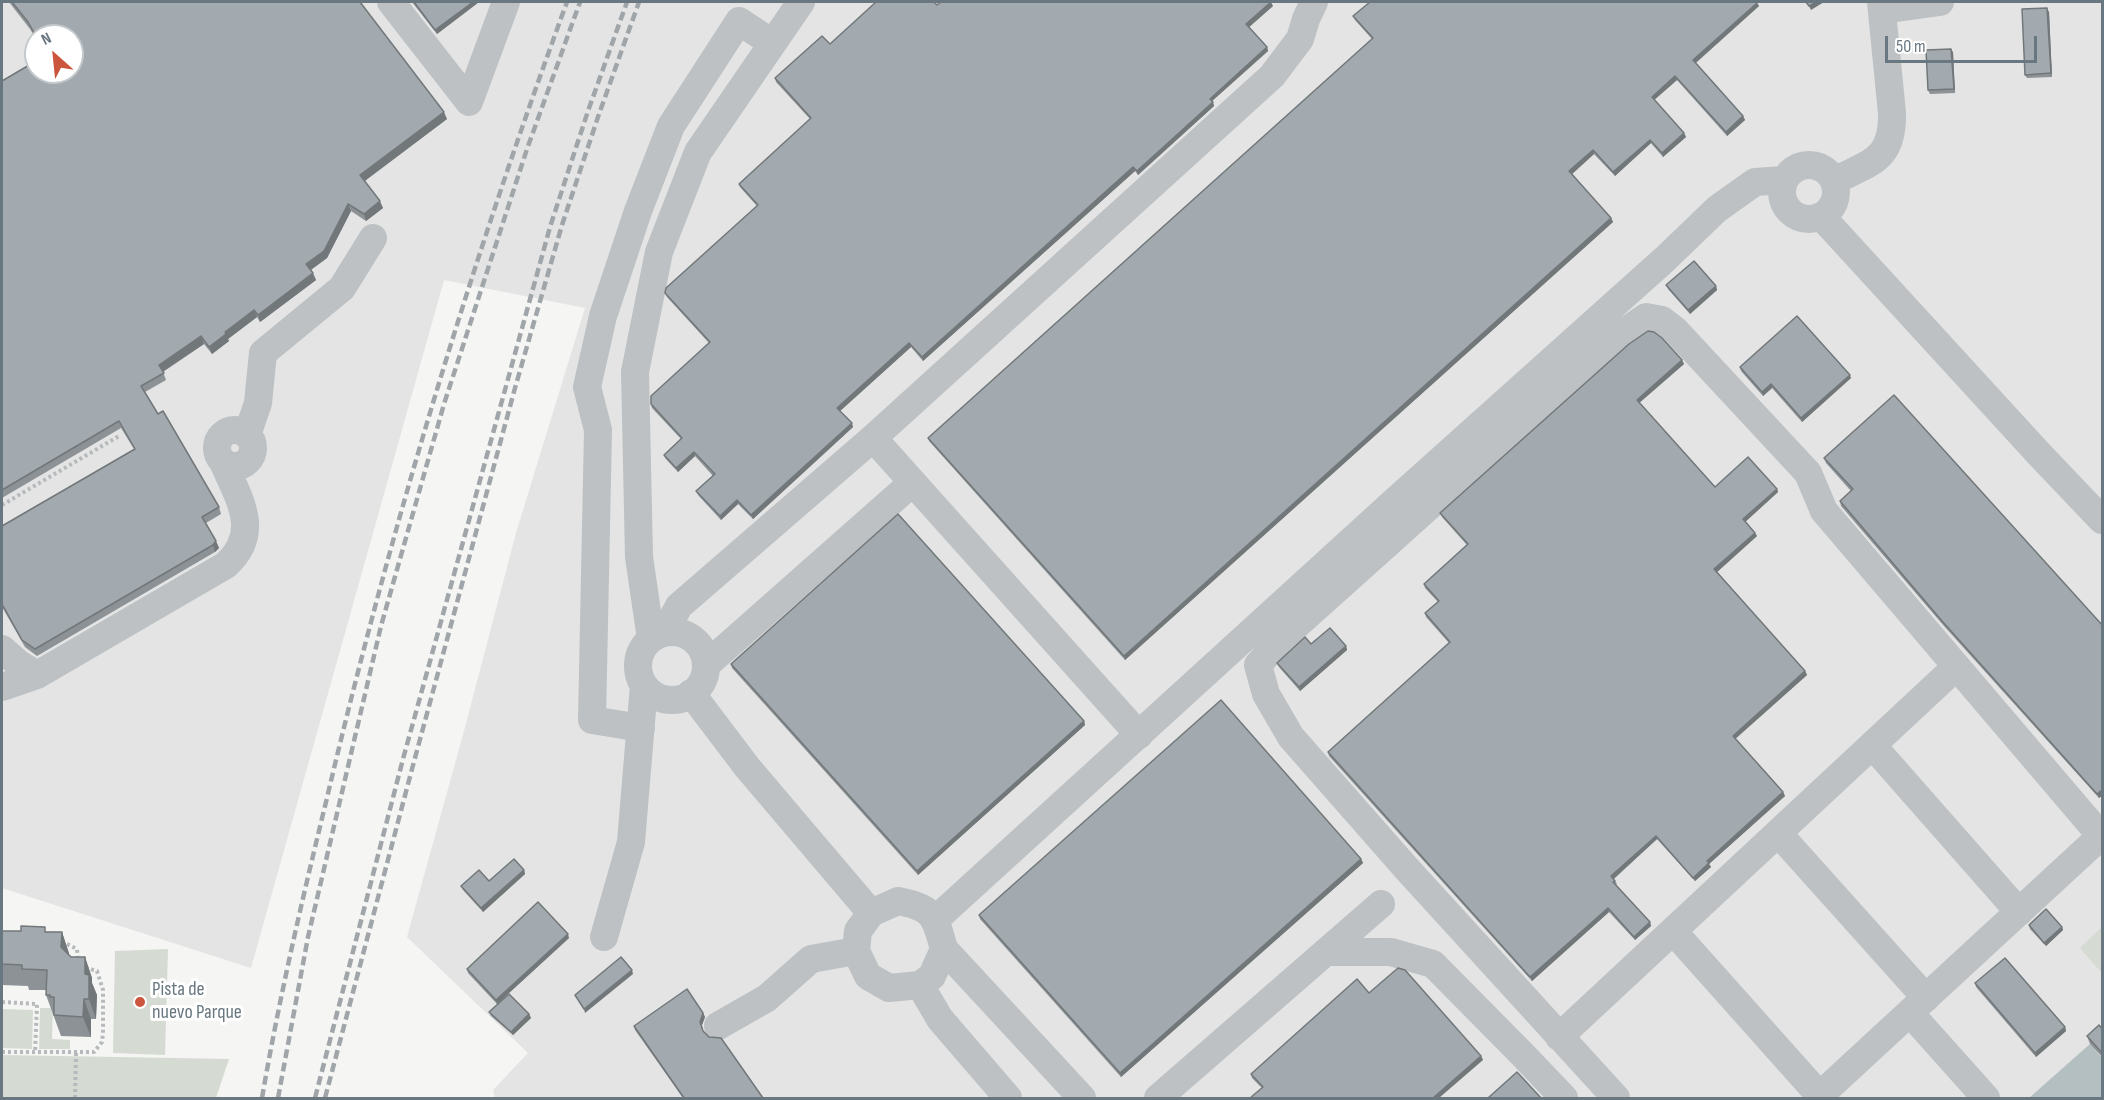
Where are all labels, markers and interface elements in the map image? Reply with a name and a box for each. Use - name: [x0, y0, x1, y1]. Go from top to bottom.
- north arrow: [24, 24, 84, 84]
- scale bar: [1888, 24, 2040, 62]
- text: N: [38, 29, 55, 50]
- text: 50 m: [1896, 36, 1926, 57]
- place label: Pista de nuevo Parque: [152, 978, 242, 1025]
- marker: Pista de nuevo Parque: [133, 995, 147, 1009]

